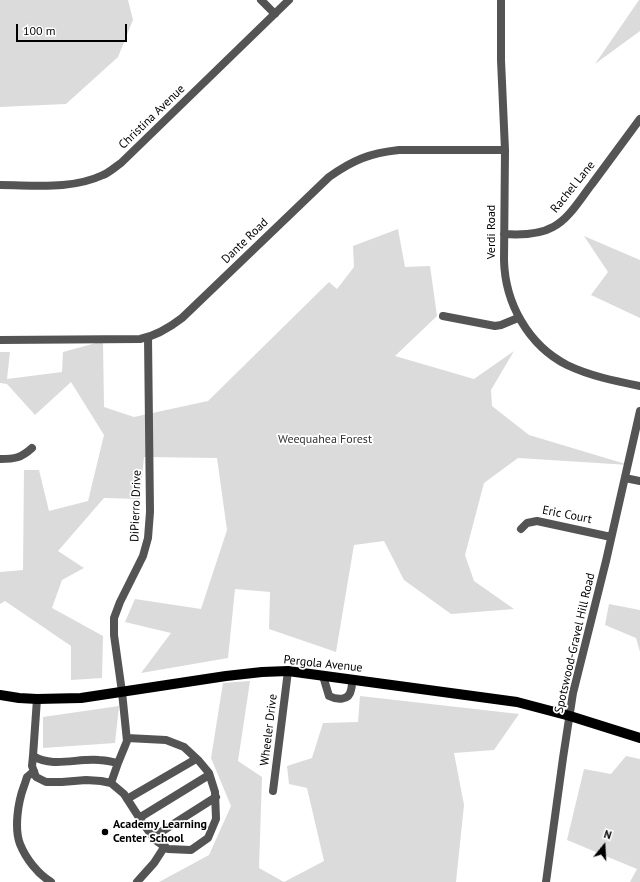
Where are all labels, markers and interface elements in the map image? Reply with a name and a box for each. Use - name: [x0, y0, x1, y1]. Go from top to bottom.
- scale bar: [18, 16, 129, 42]
- text: 100 m: [23, 23, 56, 38]
- street label: Christina Avenue: [116, 82, 188, 152]
- street label: Rachel Lane: [548, 158, 598, 216]
- street label: Verdi Road: [485, 205, 499, 259]
- street label: Dante Road: [219, 215, 271, 267]
- park label: Weequahea Forest: [278, 433, 372, 447]
- street label: DiPierro Drive: [128, 470, 144, 542]
- street label: Eric Court: [541, 503, 593, 527]
- street label: Spotswood-Gravel Hill Road: [552, 571, 598, 715]
- street label: Pergola Avenue: [283, 653, 363, 675]
- street label: Wheeler Drive: [257, 693, 281, 767]
- place label: Academy Learning Center School: [113, 818, 207, 846]
- north arrow: [584, 826, 624, 866]
- marker: Academy Learning Center School: [100, 827, 110, 837]
- text: N: [602, 827, 613, 842]

